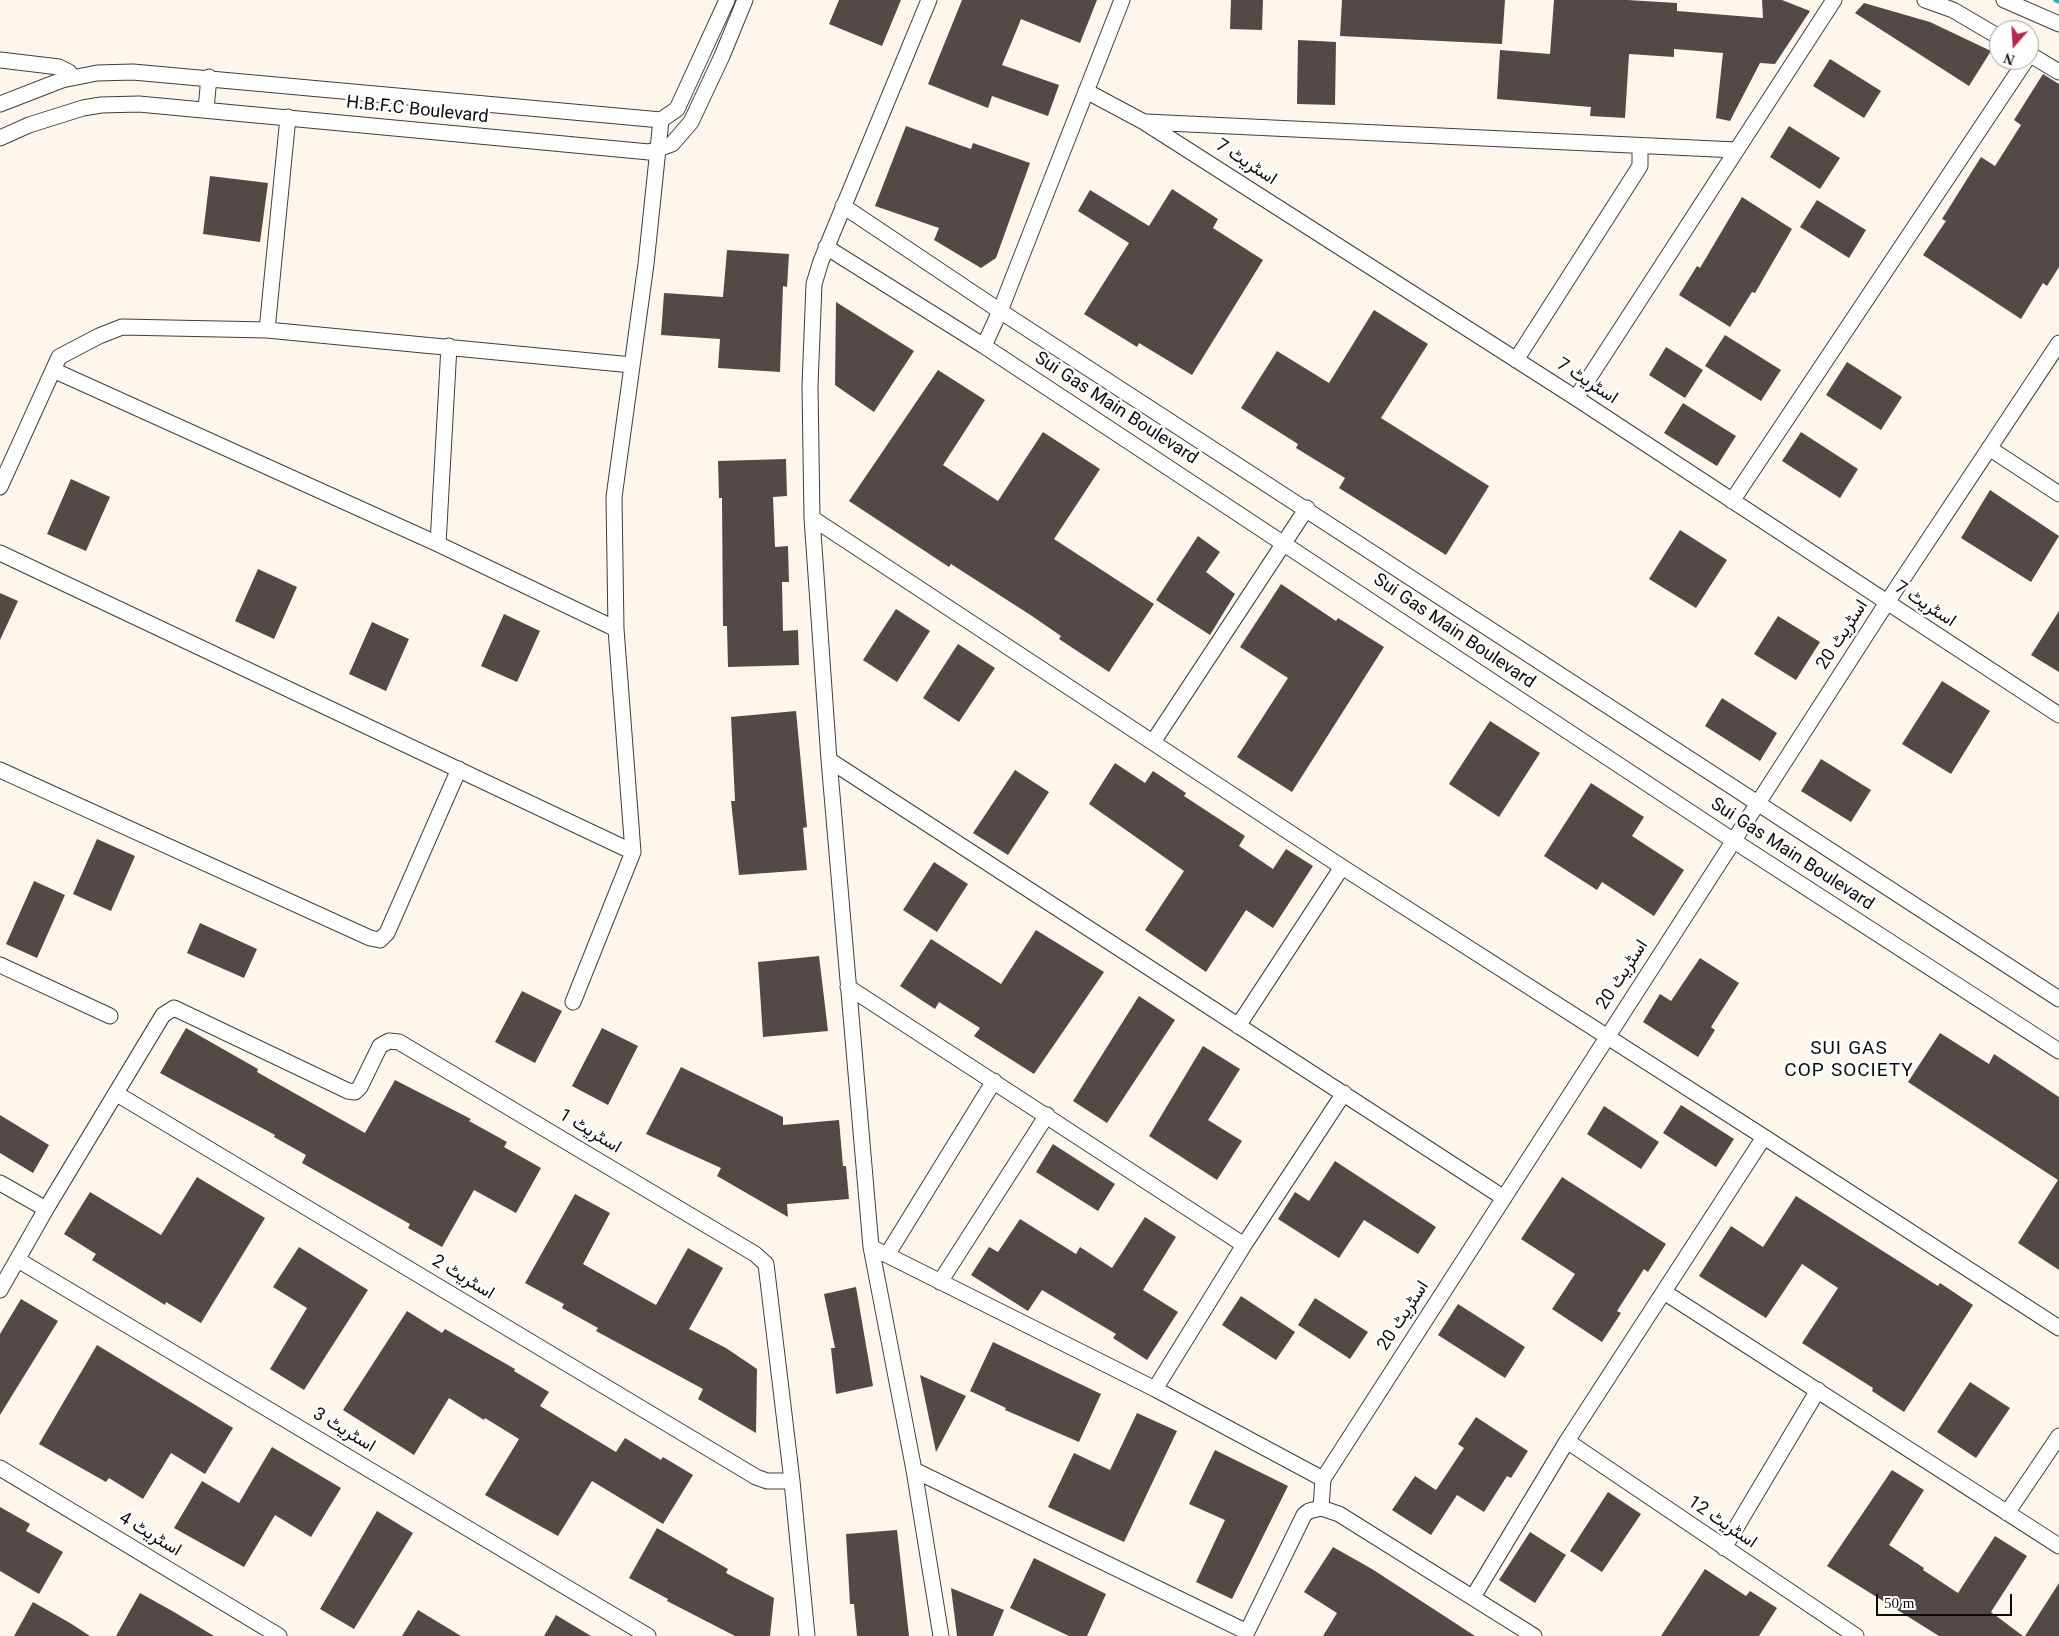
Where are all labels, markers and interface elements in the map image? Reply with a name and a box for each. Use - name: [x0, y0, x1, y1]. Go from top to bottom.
- north arrow: [1989, 20, 2039, 70]
- text: N: [2002, 50, 2017, 67]
- street label: H.B.F.C Boulevard: [345, 94, 489, 130]
- street label: اسٹریٹ 7: [1210, 136, 1280, 192]
- street label: Sui Gas Main Boulevard: [1029, 349, 1201, 471]
- street label: اسٹریٹ 7: [1551, 355, 1621, 411]
- street label: Sui Gas Main Boulevard: [1368, 571, 1538, 695]
- street label: اسٹریٹ 7: [1889, 578, 1959, 634]
- street label: اسٹریٹ 20: [1813, 597, 1875, 675]
- street label: Sui Gas Main Boulevard: [1705, 795, 1877, 917]
- street label: اسٹریٹ 20: [1593, 937, 1655, 1015]
- district label: SUI GAS COP SOCIETY: [1783, 1040, 1915, 1084]
- street label: اسٹریٹ 1: [554, 1106, 624, 1160]
- street label: اسٹریٹ 2: [427, 1252, 497, 1306]
- street label: اسٹریٹ 20: [1374, 1278, 1436, 1356]
- street label: اسٹریٹ 3: [308, 1405, 378, 1459]
- street label: اسٹریٹ 12: [1682, 1493, 1760, 1555]
- street label: اسٹریٹ 4: [114, 1509, 184, 1563]
- scale bar: [1879, 1584, 2015, 1616]
- text: 50 m: [1884, 1595, 1914, 1611]

